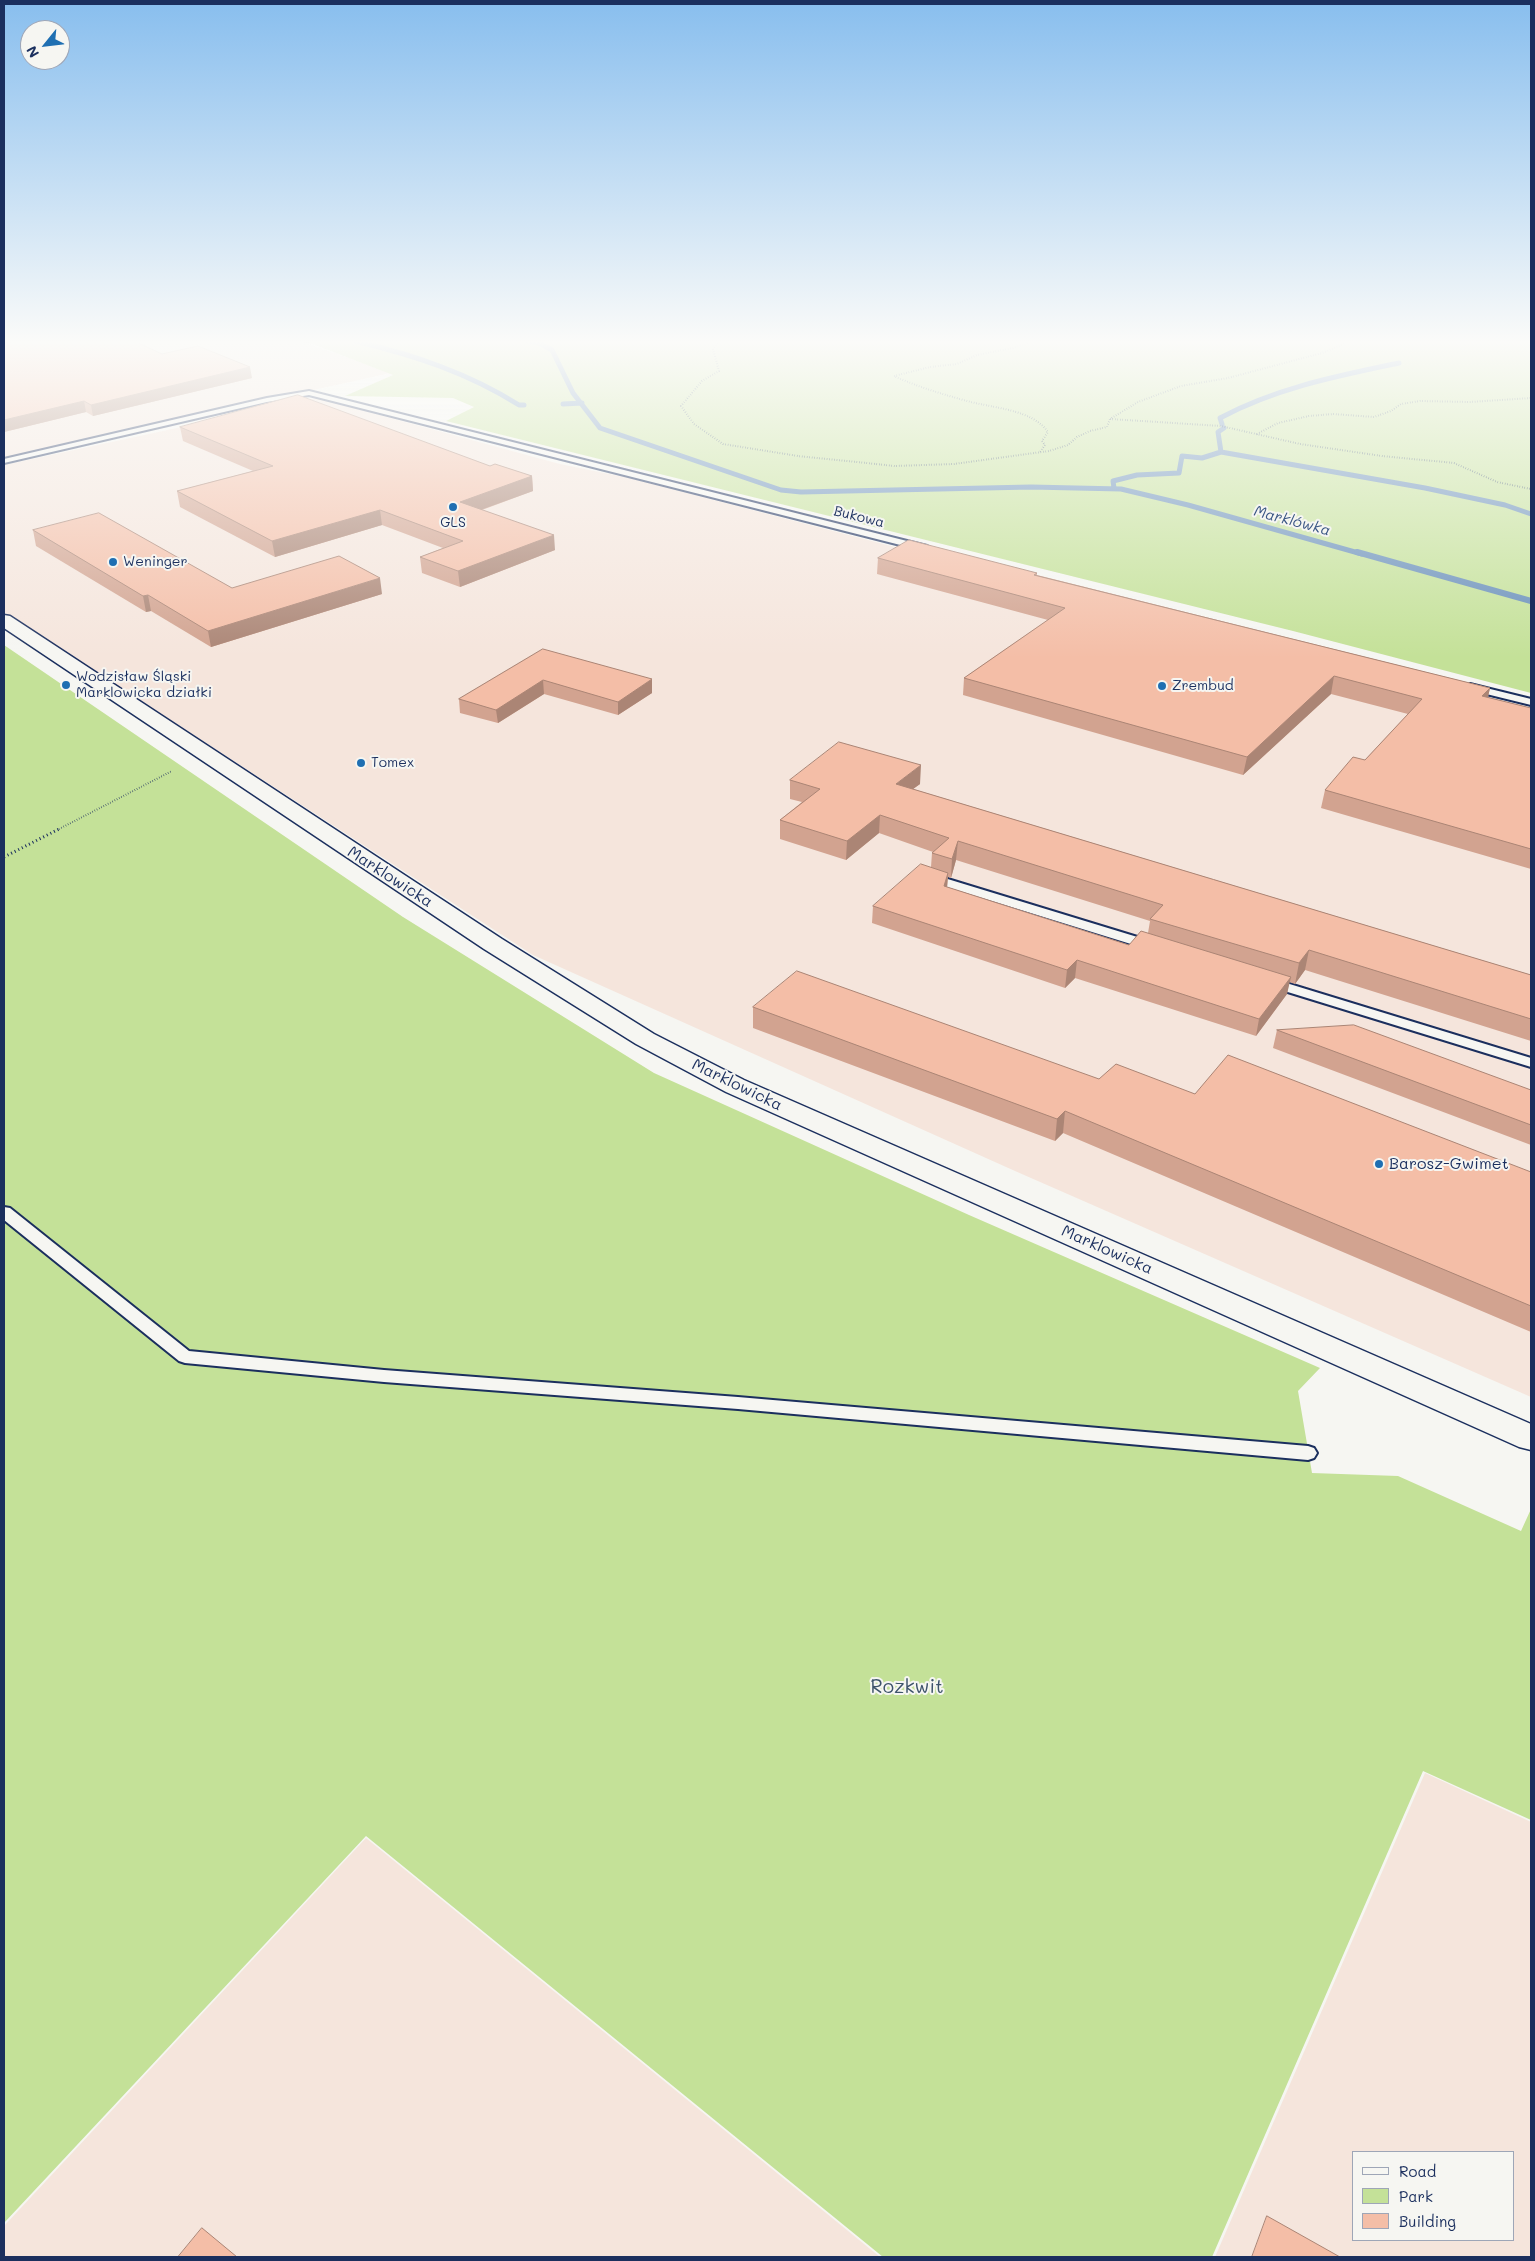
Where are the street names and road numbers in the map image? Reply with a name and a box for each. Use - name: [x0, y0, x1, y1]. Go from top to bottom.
- street label: Bukowa: [832, 503, 886, 531]
- street label: Marklowicka: [344, 842, 436, 912]
- street label: Marklowicka: [689, 1055, 785, 1115]
- street label: Marklowicka: [1058, 1221, 1156, 1279]

